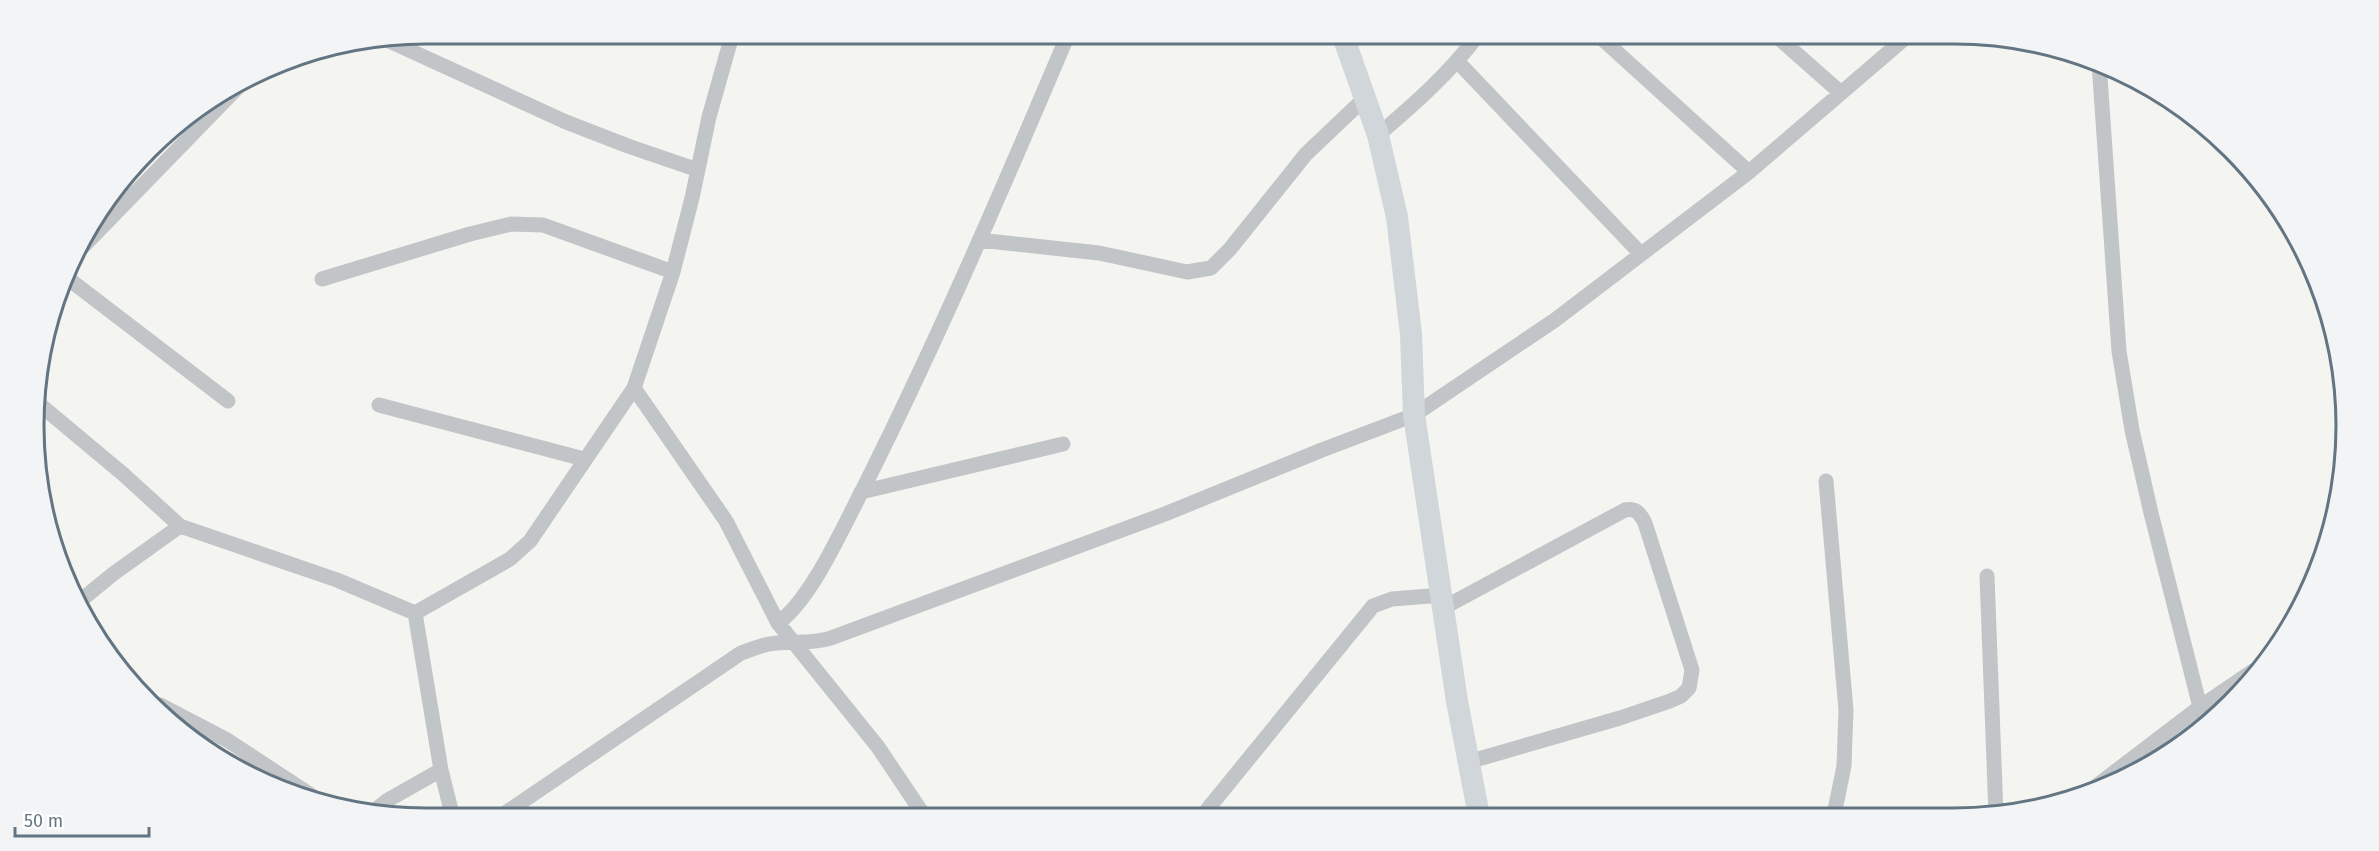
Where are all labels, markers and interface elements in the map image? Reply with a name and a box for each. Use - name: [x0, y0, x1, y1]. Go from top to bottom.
- scale bar: [15, 800, 148, 838]
- text: 50 m: [24, 810, 63, 832]

